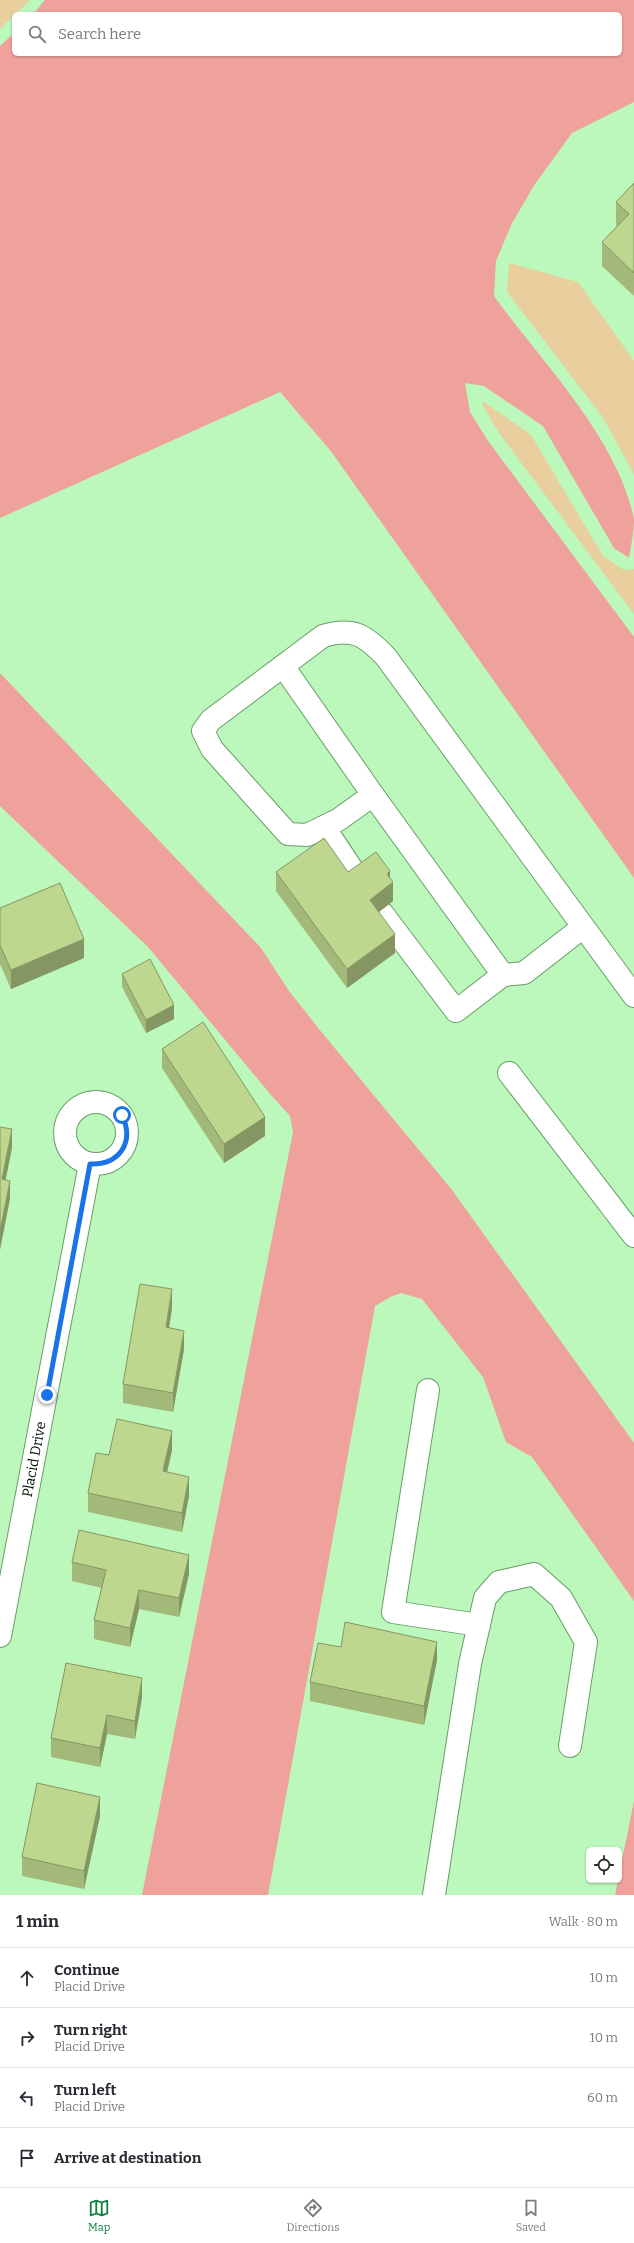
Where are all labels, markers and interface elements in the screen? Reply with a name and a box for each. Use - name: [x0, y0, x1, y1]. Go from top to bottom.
- search box: [12, 12, 622, 56]
- icon: search: [26, 23, 48, 45]
- text: Search here: [58, 25, 141, 43]
- route start: [113, 1106, 131, 1124]
- route end: [38, 1386, 56, 1404]
- street label: Placid Drive: [19, 1420, 50, 1498]
- map controls: [586, 1847, 622, 1883]
- button: locate: [586, 1847, 622, 1883]
- text: 1 min: [16, 1911, 59, 1932]
- text: Walk · 80 m: [548, 1914, 618, 1929]
- text: Continue: [54, 1961, 120, 1979]
- icon: ahead: [16, 1967, 38, 1989]
- text: 10 m: [589, 1970, 618, 1985]
- text: Placid Drive: [54, 1979, 125, 1994]
- text: Turn right: [54, 2021, 127, 2039]
- icon: right: [16, 2027, 38, 2049]
- text: 10 m: [589, 2030, 618, 2045]
- text: Placid Drive: [54, 2039, 125, 2054]
- text: Turn left: [54, 2081, 116, 2099]
- icon: left: [16, 2087, 38, 2109]
- text: 60 m: [587, 2090, 618, 2105]
- text: Placid Drive: [54, 2099, 125, 2114]
- icon: arrive: [16, 2147, 38, 2169]
- text: Arrive at destination: [54, 2149, 201, 2167]
- tab: Map: [88, 2197, 110, 2234]
- tab: Directions: [287, 2197, 339, 2234]
- tab: Saved: [516, 2197, 546, 2234]

